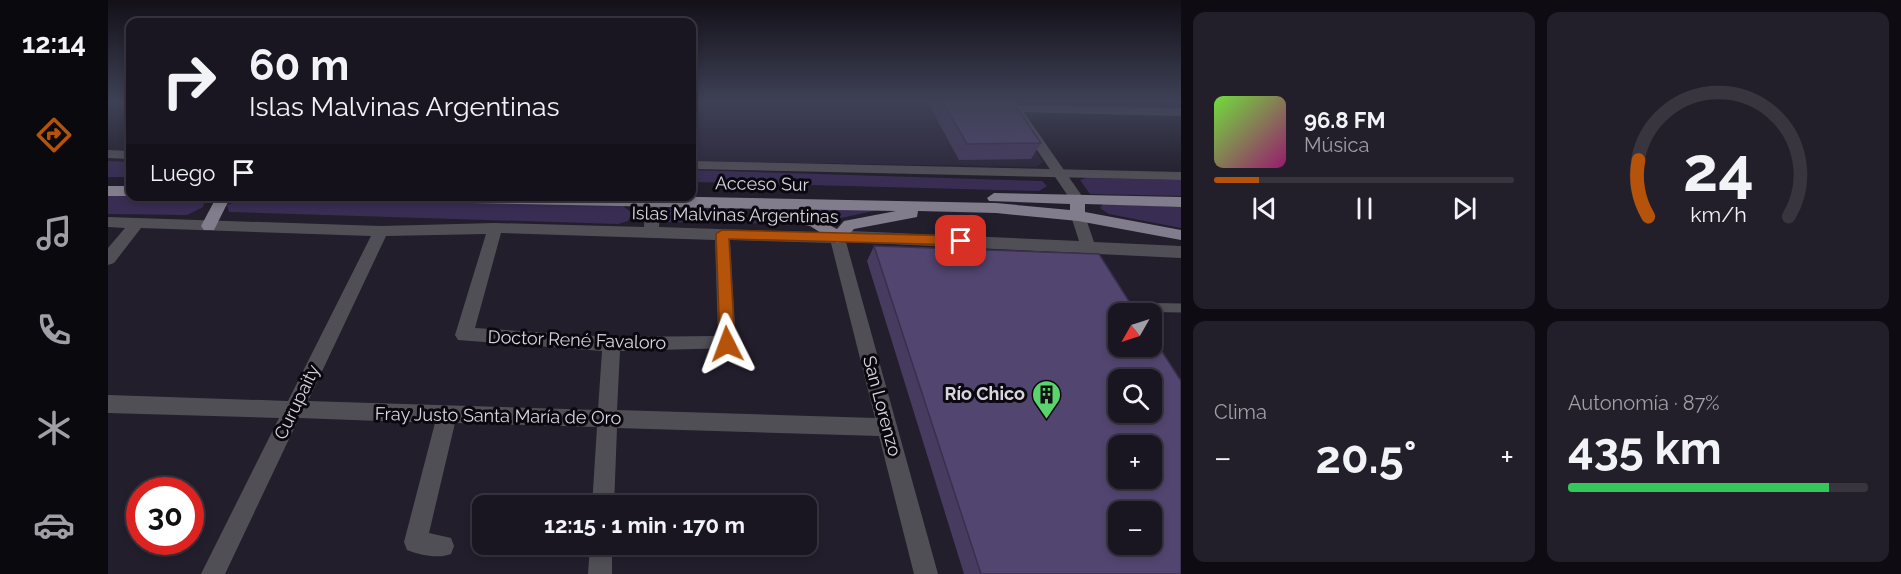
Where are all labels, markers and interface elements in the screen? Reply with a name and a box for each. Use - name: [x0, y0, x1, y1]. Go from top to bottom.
- text: 12:14: [22, 28, 86, 59]
- text: 60 m: [249, 41, 349, 90]
- icon: right: [150, 42, 228, 120]
- text: Islas Malvinas Argentinas: [249, 91, 559, 122]
- text: 96.8 FM: [1304, 107, 1386, 133]
- icon: directions: [33, 114, 75, 156]
- text: Música: [1304, 133, 1369, 157]
- text: 24: [1683, 133, 1753, 207]
- icon: arrive: [227, 156, 260, 189]
- text: Luego: [150, 160, 215, 186]
- street label: Acceso Sur: [715, 172, 810, 195]
- icon: previous: [1248, 192, 1281, 225]
- icon: pause: [1348, 192, 1381, 225]
- icon: next: [1448, 192, 1481, 225]
- street label: Islas Malvinas Argentinas: [631, 202, 839, 227]
- text: km/h: [1690, 203, 1746, 228]
- icon: music: [33, 212, 75, 254]
- pin: [935, 215, 986, 266]
- icon: arrive: [944, 224, 977, 257]
- north arrow: [1108, 303, 1162, 357]
- map controls: [1108, 303, 1162, 555]
- icon: phone: [33, 309, 75, 351]
- position arrow: [695, 312, 759, 376]
- street label: Doctor René Favaloro: [487, 326, 667, 353]
- street label: San Lorenzo: [859, 353, 906, 459]
- street label: Curupaity: [269, 361, 324, 443]
- button: search: [1108, 369, 1162, 423]
- building icon: Río Chico: [1030, 378, 1062, 420]
- place label: Río Chico: [945, 383, 1025, 404]
- text: Autonomía · 87%: [1568, 391, 1720, 415]
- text: Clima: [1214, 400, 1267, 424]
- street label: Fray Justo Santa María de Oro: [375, 403, 622, 428]
- icon: climate: [33, 407, 75, 449]
- text: 435 km: [1568, 422, 1722, 475]
- text: 20.5°: [1316, 431, 1416, 484]
- button: +: [1108, 435, 1162, 489]
- text: −: [1214, 438, 1232, 477]
- text: +: [1500, 438, 1514, 477]
- speed limit sign: 30: [126, 477, 204, 555]
- button: −: [1108, 501, 1162, 555]
- icon: car: [33, 504, 75, 546]
- text: 12:15 · 1 min · 170 m: [544, 512, 745, 538]

